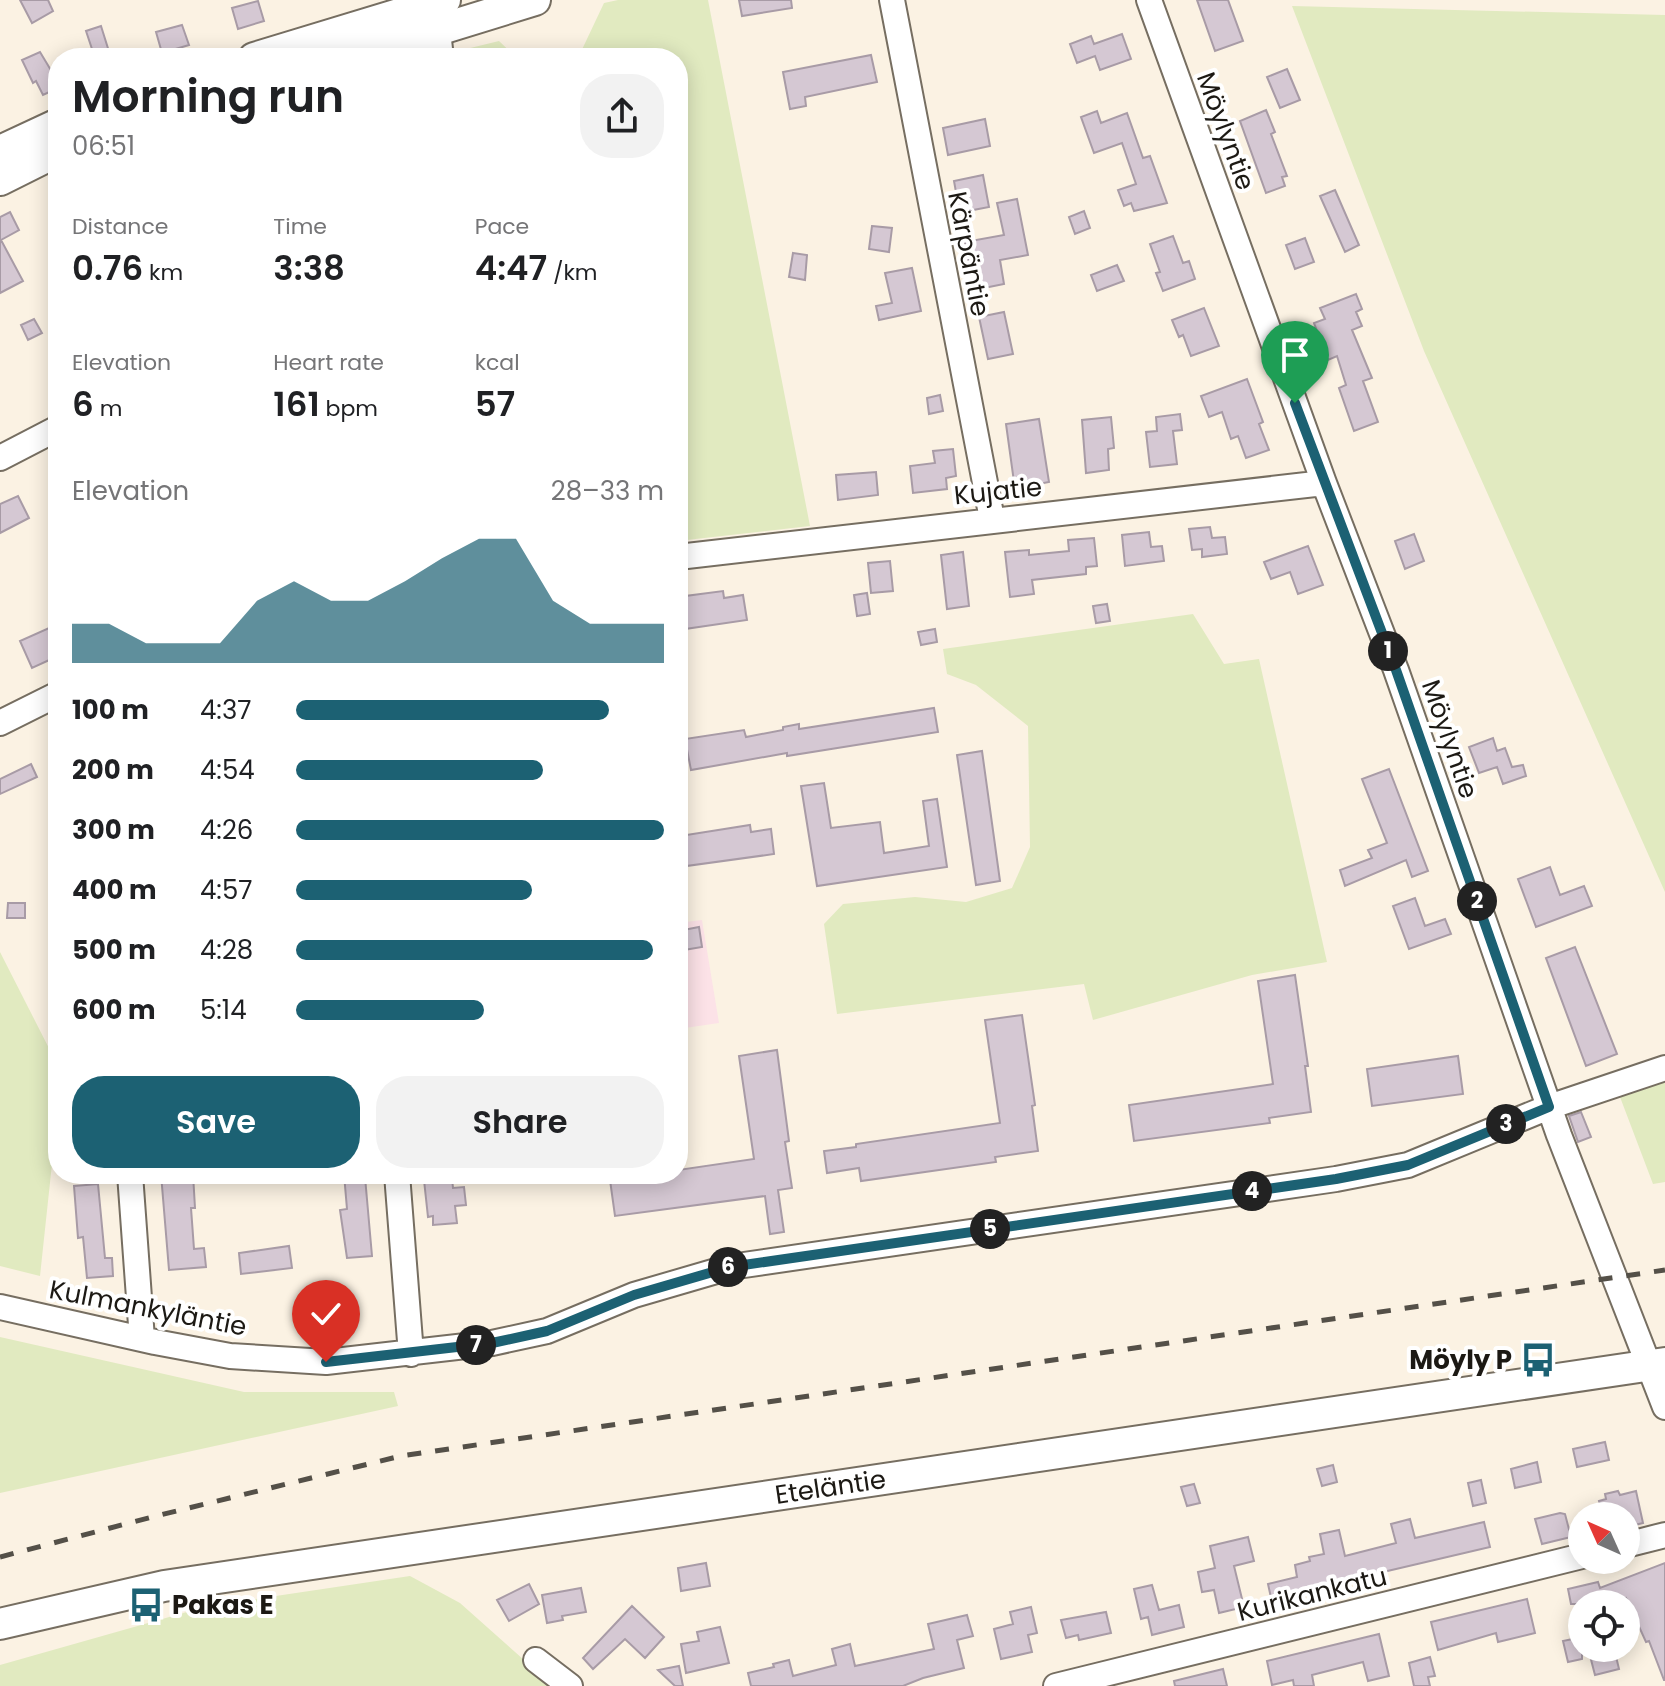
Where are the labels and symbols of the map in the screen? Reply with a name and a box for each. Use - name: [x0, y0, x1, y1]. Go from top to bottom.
- street label: Möylyntie: [1188, 67, 1264, 195]
- street label: Kärpäntie: [939, 188, 999, 320]
- pin: [1261, 321, 1329, 403]
- street label: Kujatie: [952, 468, 1044, 514]
- pin: 1: [1368, 631, 1408, 671]
- street label: Möylyntie: [1413, 675, 1487, 803]
- pin: 2: [1457, 881, 1497, 921]
- pin: 3: [1486, 1104, 1526, 1144]
- pin: 4: [1232, 1171, 1272, 1211]
- pin: 5: [970, 1209, 1010, 1249]
- pin: 6: [708, 1247, 748, 1287]
- street label: Kulmankyläntie: [46, 1271, 250, 1345]
- pin: [292, 1280, 360, 1362]
- pin: 7: [456, 1325, 496, 1365]
- bus stop icon: Möyly P: [1519, 1341, 1557, 1379]
- place label: Möyly P: [1409, 1342, 1512, 1378]
- street label: Eteläntie: [773, 1461, 888, 1513]
- north arrow: [1568, 1502, 1640, 1574]
- street label: Kurikankatu: [1233, 1558, 1391, 1630]
- bus stop icon: Pakas E: [127, 1586, 165, 1624]
- place label: Pakas E: [172, 1587, 274, 1623]

